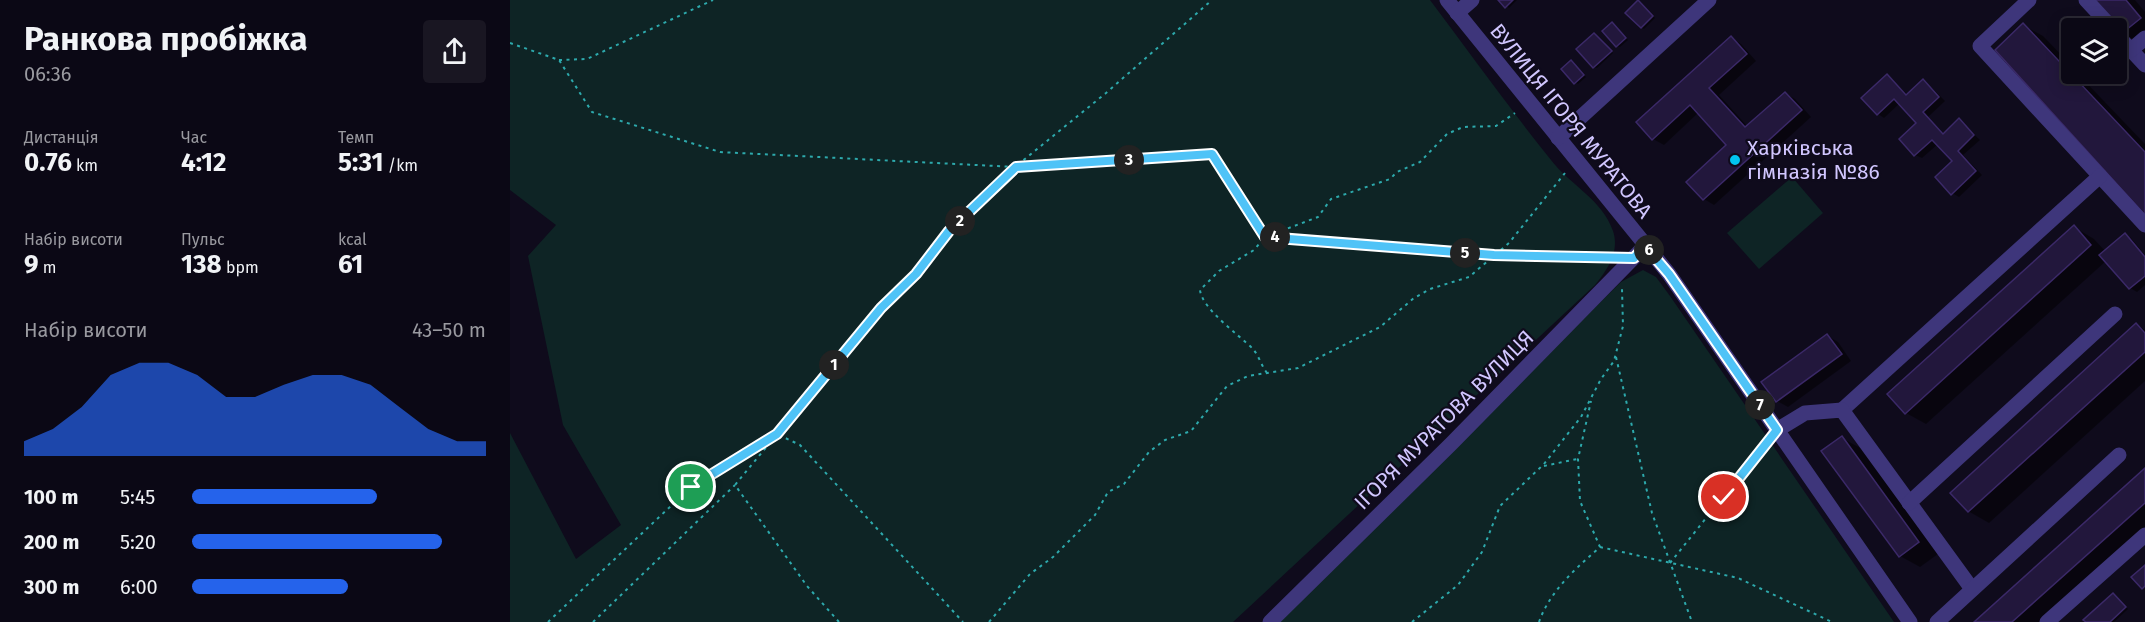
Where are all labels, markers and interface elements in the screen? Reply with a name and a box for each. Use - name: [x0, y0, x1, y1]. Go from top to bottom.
- street label: ВУЛИЦЯ ІГОРЯ МУРАТОВА: [1484, 18, 1658, 224]
- map controls: [2061, 18, 2127, 84]
- button: layers: [2061, 18, 2127, 84]
- text: Ранкова пробіжка: [24, 19, 308, 59]
- button: share: [423, 20, 486, 83]
- text: 06:36: [24, 62, 71, 86]
- text: Дистанція: [24, 128, 98, 147]
- text: Час: [181, 128, 207, 147]
- text: Темп: [338, 128, 374, 147]
- place label: Харківська гімназія №86: [1747, 135, 1880, 185]
- pin: 3: [1114, 145, 1144, 175]
- text: 0.76: [24, 147, 72, 178]
- text: 4:12: [181, 147, 227, 178]
- text: 5:31: [338, 147, 384, 178]
- text: 3: [1125, 150, 1133, 169]
- marker: Харківська гімназія №86: [1728, 153, 1742, 167]
- text: km: [72, 156, 98, 175]
- text: /km: [384, 156, 418, 175]
- pin: 2: [945, 206, 975, 236]
- text: 2: [956, 211, 964, 230]
- pin: 4: [1260, 222, 1290, 252]
- text: 4: [1270, 227, 1280, 246]
- text: Набір висоти: [24, 230, 123, 249]
- text: Пульс: [181, 230, 225, 249]
- text: kcal: [338, 230, 367, 249]
- pin: 6: [1634, 235, 1664, 265]
- pin: 5: [1450, 238, 1480, 268]
- text: 6: [1644, 240, 1654, 259]
- text: 5: [1461, 243, 1469, 262]
- text: 9: [24, 249, 39, 280]
- text: 138: [181, 249, 222, 280]
- text: 61: [338, 249, 363, 280]
- text: m: [39, 258, 57, 277]
- text: bpm: [222, 258, 259, 277]
- text: Набір висоти: [24, 318, 148, 342]
- text: 43–50 m: [412, 318, 486, 342]
- street label: ІГОРЯ МУРАТОВА ВУЛИЦЯ: [1349, 325, 1539, 515]
- pin: 1: [819, 350, 849, 380]
- text: 1: [830, 355, 838, 374]
- pin: 7: [1745, 390, 1775, 420]
- text: 7: [1756, 395, 1764, 414]
- pin: [665, 461, 716, 512]
- icon: arrive: [674, 470, 707, 503]
- pin: [1698, 471, 1749, 522]
- icon: check: [1707, 480, 1740, 513]
- text: 100 m: [24, 485, 78, 509]
- text: 5:45: [120, 485, 155, 509]
- text: 200 m: [24, 530, 79, 554]
- text: 5:20: [120, 530, 156, 554]
- text: 300 m: [24, 575, 79, 599]
- text: 6:00: [120, 575, 158, 599]

